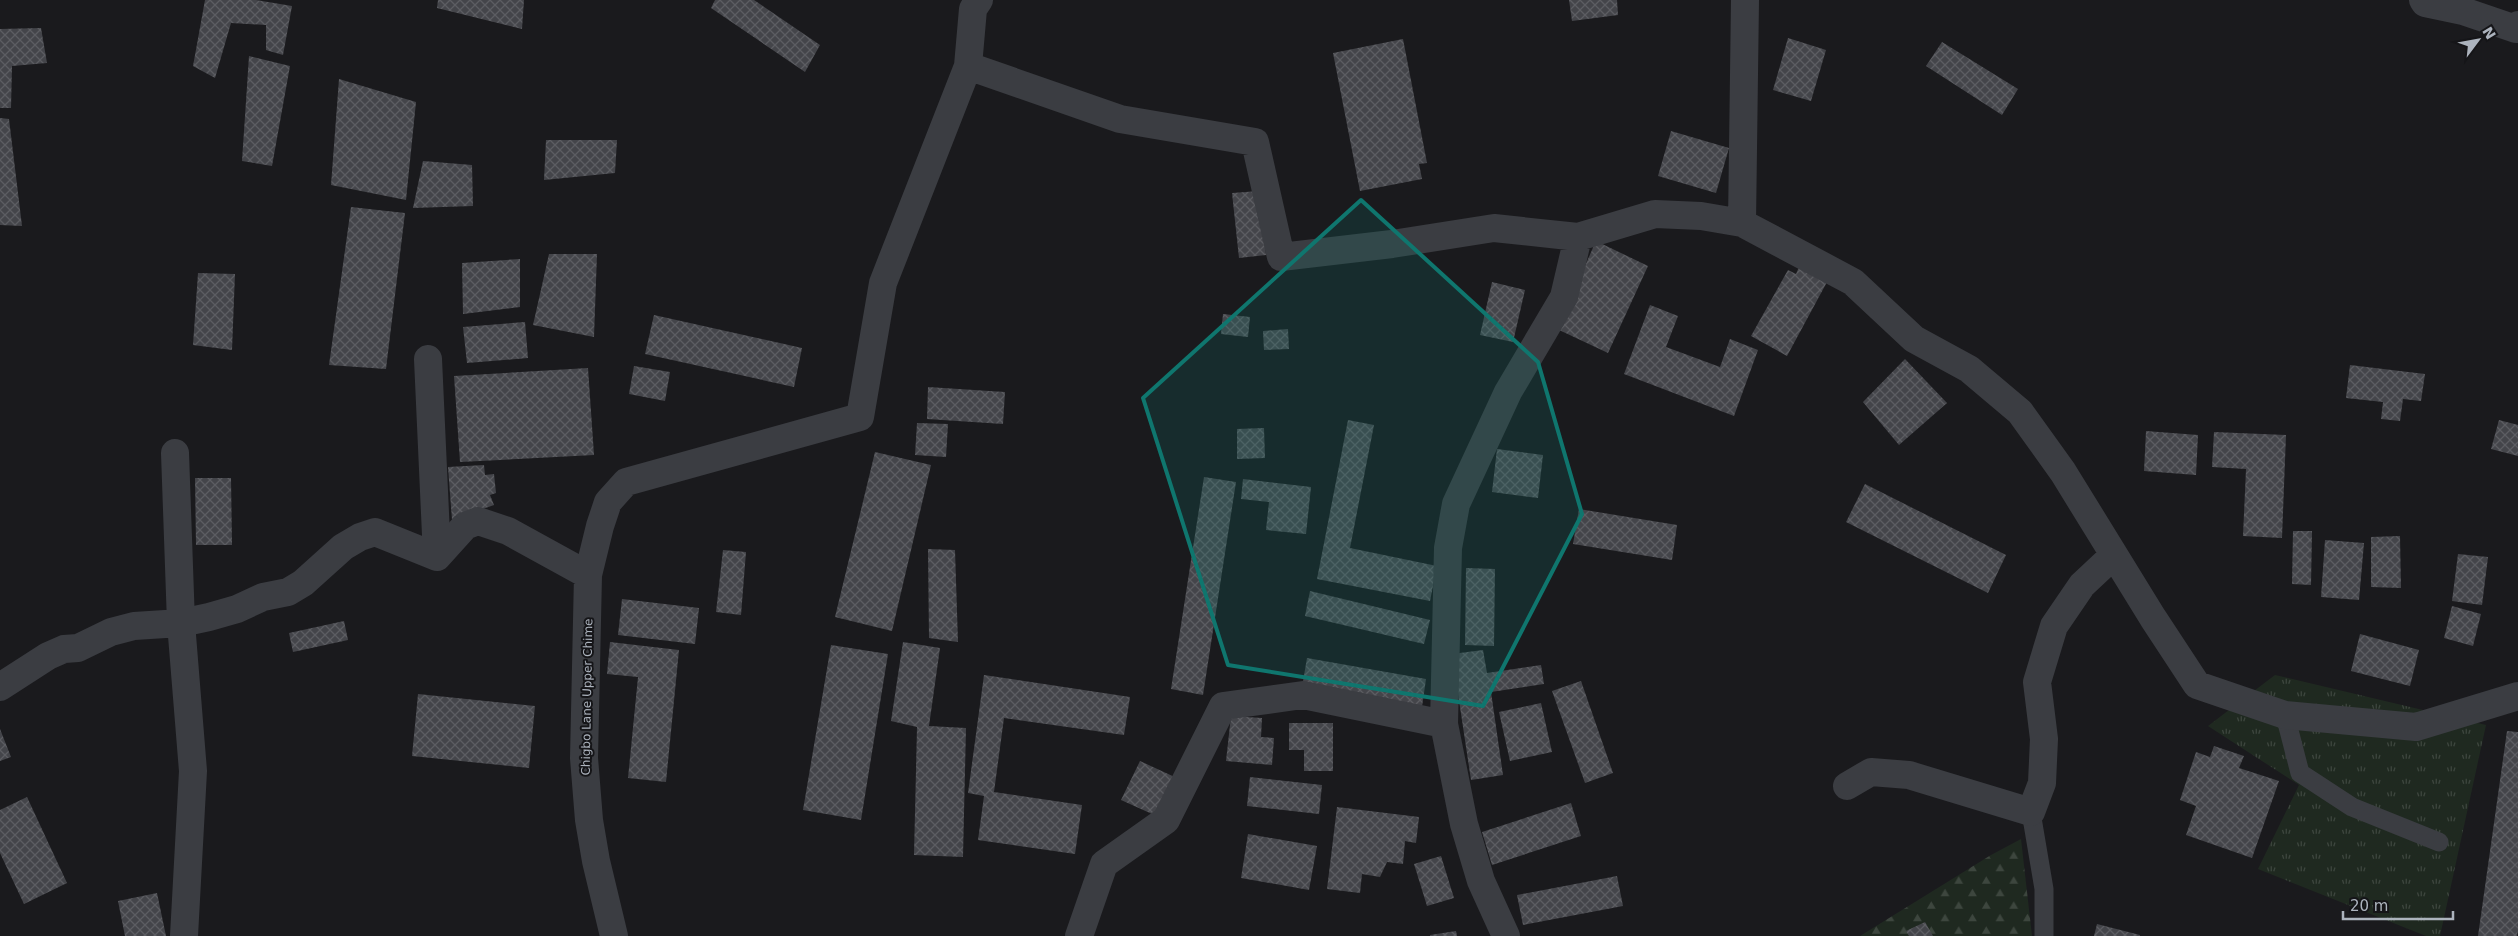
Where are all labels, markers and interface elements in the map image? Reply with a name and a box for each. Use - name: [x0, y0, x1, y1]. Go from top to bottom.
- north arrow: [2453, 15, 2503, 65]
- text: N: [2479, 24, 2499, 42]
- street label: Chigbo Lane Upper Chime: [579, 618, 595, 776]
- scale bar: [2343, 888, 2453, 920]
- text: 20 m: [2350, 897, 2388, 915]

